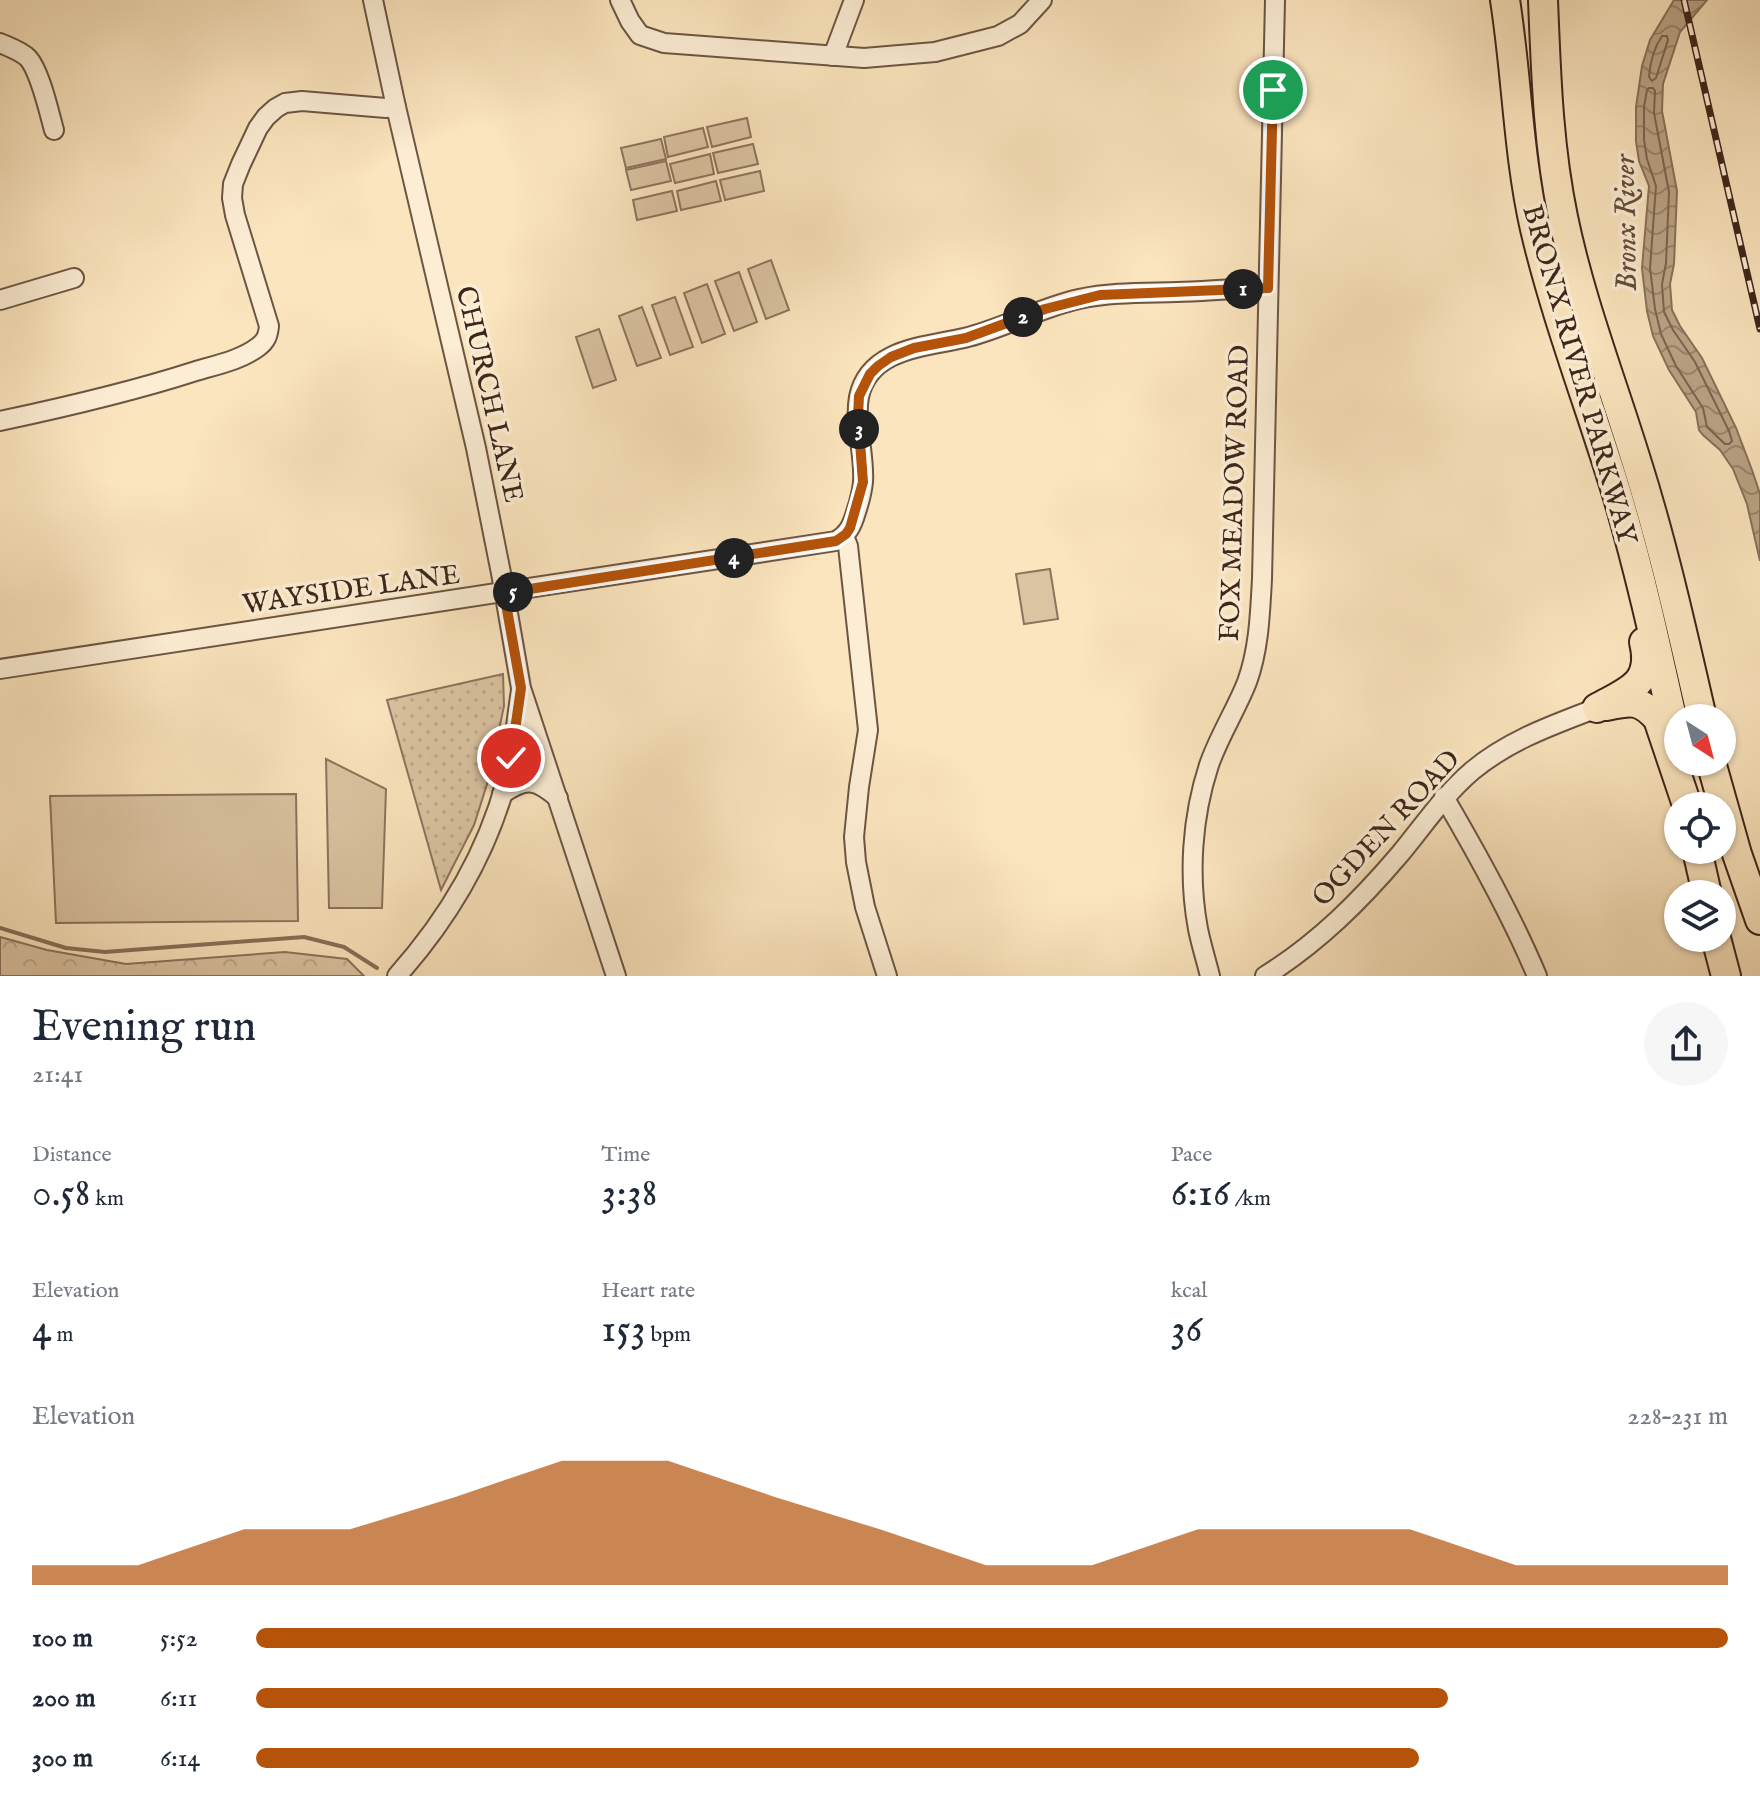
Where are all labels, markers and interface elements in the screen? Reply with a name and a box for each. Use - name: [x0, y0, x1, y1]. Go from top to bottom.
- pin: [1239, 56, 1307, 124]
- icon: arrive: [1251, 68, 1295, 112]
- water label: Bronx River: [1607, 152, 1647, 292]
- street label: BRONX RIVER PARKWAY: [1513, 201, 1644, 550]
- pin: 1: [1223, 269, 1263, 309]
- text: 1: [1239, 275, 1247, 303]
- street label: CHURCH LANE: [447, 283, 530, 506]
- pin: 2: [1003, 297, 1043, 337]
- text: 2: [1018, 303, 1028, 331]
- street label: FOX MEADOW ROAD: [1213, 344, 1258, 642]
- pin: 3: [839, 409, 879, 449]
- text: 3: [855, 415, 863, 443]
- pin: 4: [714, 538, 754, 578]
- text: 4: [729, 544, 739, 572]
- street label: WAYSIDE LANE: [240, 558, 462, 623]
- pin: 5: [493, 572, 533, 612]
- text: 5: [509, 578, 517, 606]
- north arrow: [1664, 704, 1736, 776]
- map controls: [1664, 704, 1736, 952]
- pin: [477, 724, 545, 792]
- icon: check: [489, 736, 533, 780]
- street label: OGDEN ROAD: [1305, 743, 1468, 914]
- button: locate: [1664, 792, 1736, 864]
- button: layers: [1664, 880, 1736, 952]
- text: Evening run: [32, 1000, 256, 1056]
- button: share: [1644, 1002, 1728, 1086]
- text: 21:41: [32, 1058, 83, 1091]
- text: Distance: [32, 1141, 112, 1169]
- text: Time: [601, 1141, 650, 1169]
- text: Pace: [1171, 1141, 1212, 1169]
- text: 0.58: [32, 1169, 90, 1220]
- text: 3:38: [601, 1169, 657, 1220]
- text: 6:16: [1171, 1169, 1230, 1220]
- text: km: [90, 1185, 124, 1213]
- text: /km: [1230, 1185, 1271, 1213]
- text: Elevation: [32, 1277, 119, 1305]
- text: Heart rate: [601, 1277, 695, 1305]
- text: kcal: [1171, 1277, 1207, 1305]
- text: 4: [32, 1305, 52, 1356]
- text: 153: [601, 1305, 646, 1356]
- text: 36: [1171, 1305, 1202, 1356]
- text: m: [52, 1321, 73, 1349]
- text: bpm: [646, 1321, 691, 1349]
- text: Elevation: [32, 1400, 135, 1433]
- text: 228–231 m: [1627, 1400, 1728, 1433]
- text: 100 m: [32, 1622, 93, 1655]
- text: 5:52: [160, 1622, 198, 1655]
- text: 200 m: [32, 1682, 96, 1715]
- text: 6:11: [160, 1682, 197, 1715]
- text: 300 m: [32, 1742, 93, 1775]
- text: 6:14: [160, 1742, 200, 1775]

